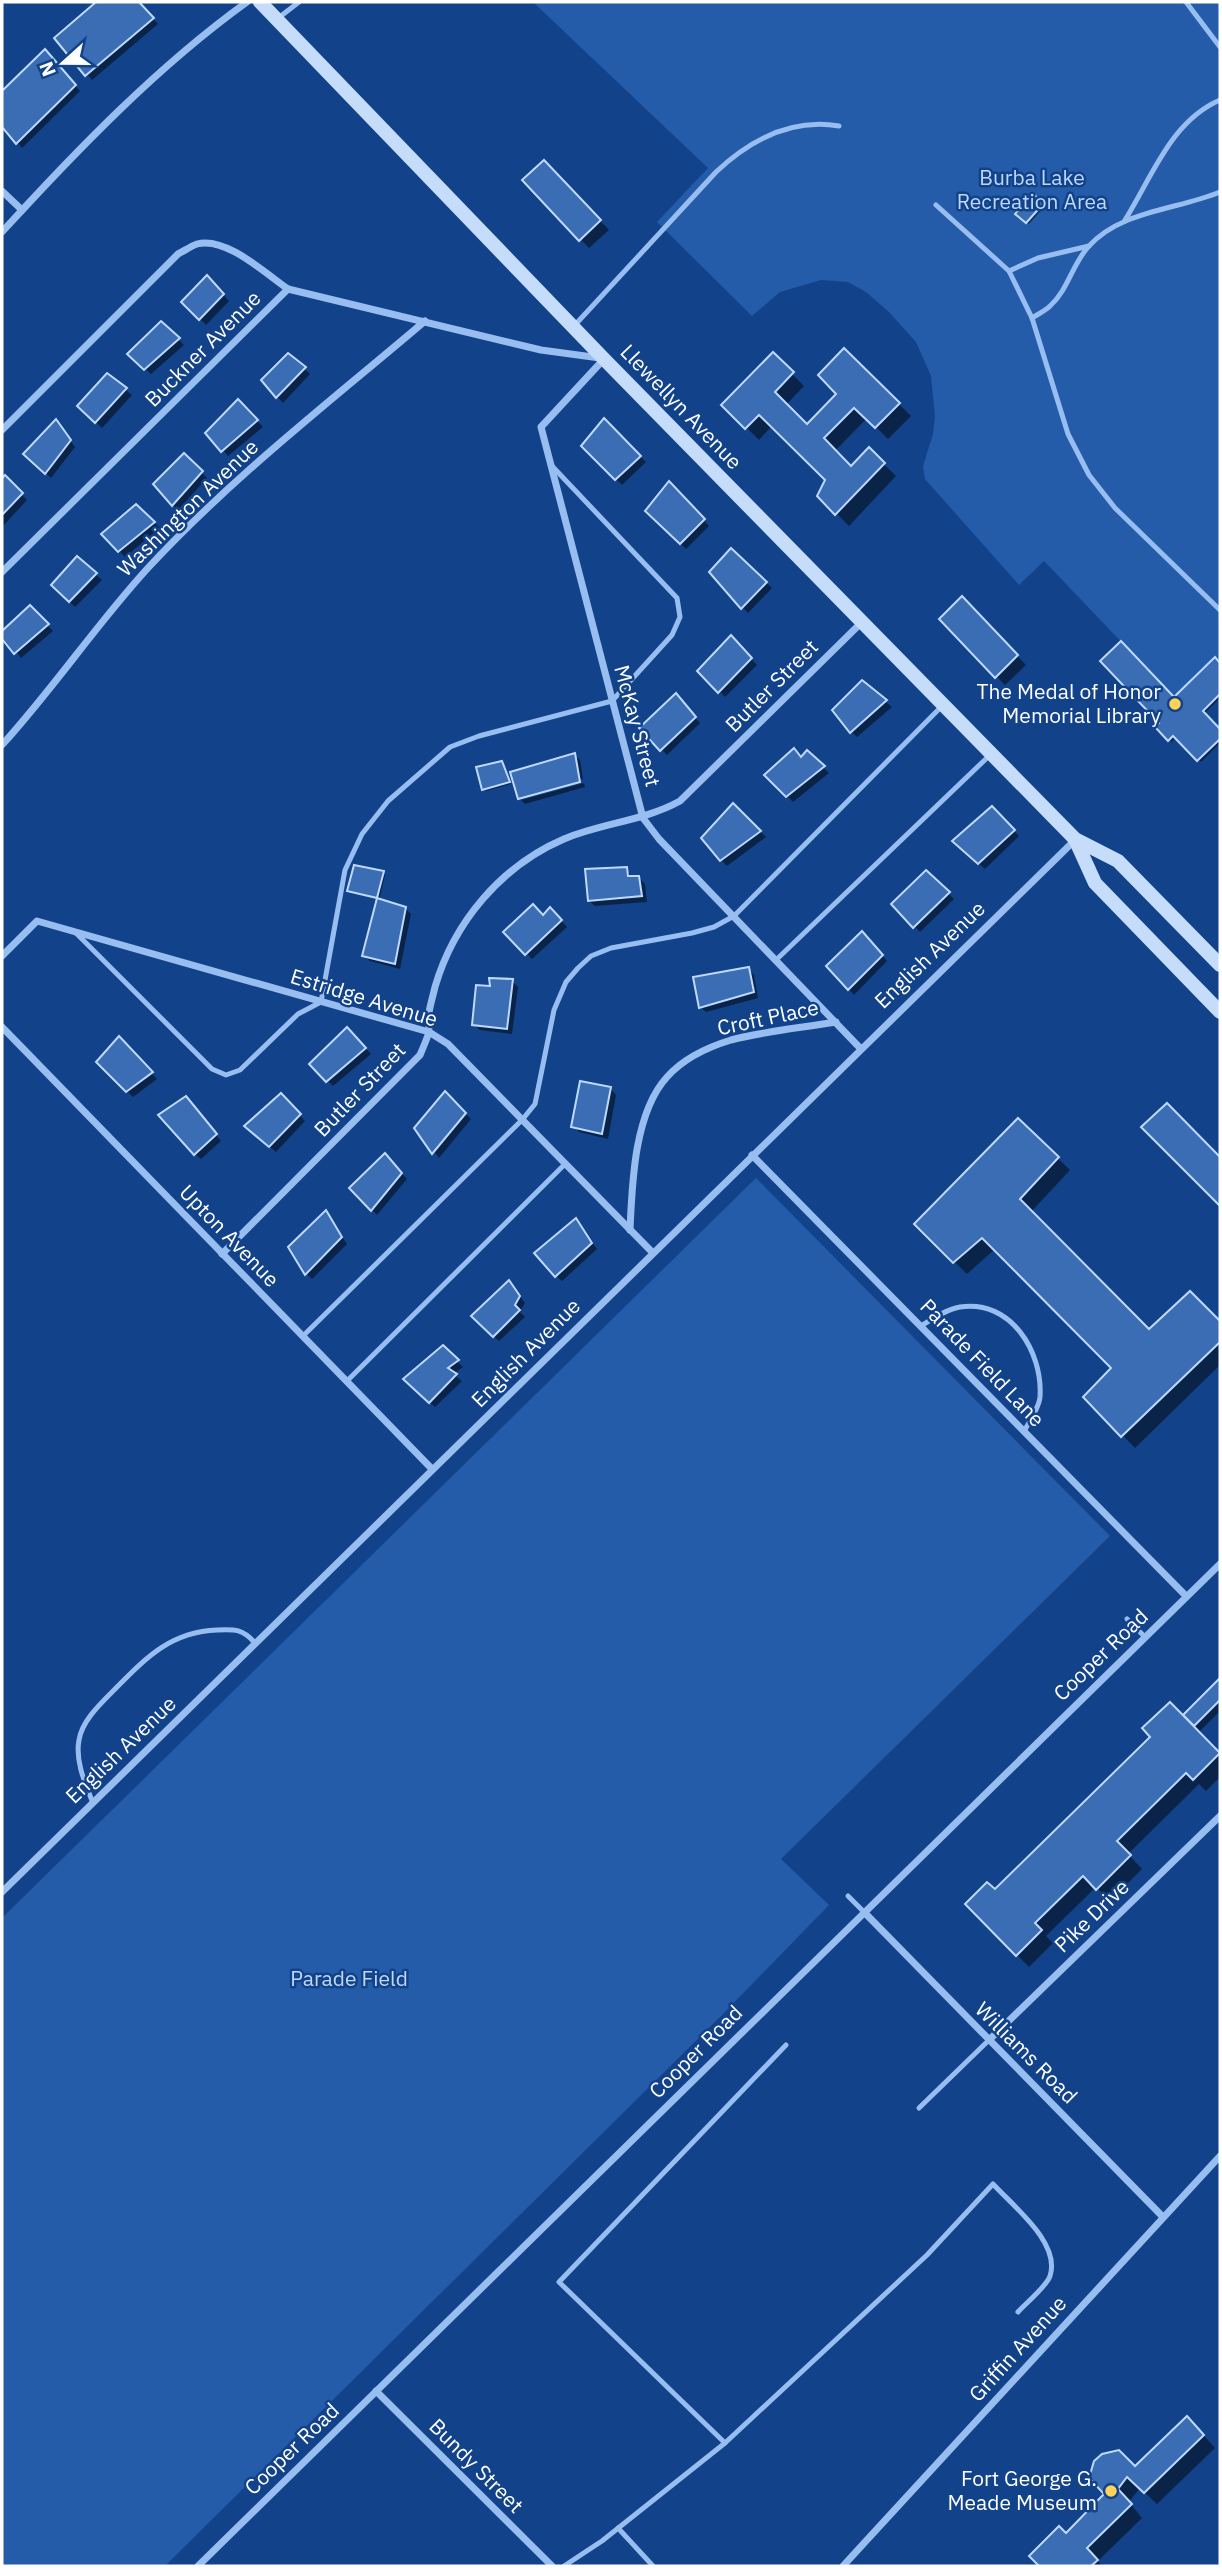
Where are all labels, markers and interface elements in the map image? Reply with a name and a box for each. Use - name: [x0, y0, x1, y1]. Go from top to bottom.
- north arrow: [28, 28, 98, 98]
- text: N: [33, 58, 61, 80]
- park label: Burba Lake Recreation Area: [957, 163, 1107, 215]
- street label: Buckner Avenue: [138, 284, 266, 412]
- street label: Llewellyn Avenue: [615, 338, 749, 475]
- street label: Washington Avenue: [111, 433, 264, 582]
- street label: Butler Street: [719, 633, 824, 738]
- street label: McKay Street: [608, 662, 668, 790]
- place label: The Medal of Honor Memorial Library: [977, 677, 1162, 729]
- marker: The Medal of Honor Memorial Library: [1167, 696, 1183, 712]
- street label: English Avenue: [868, 894, 991, 1014]
- street label: Estridge Avenue: [287, 961, 441, 1033]
- street label: Croft Place: [714, 993, 821, 1041]
- street label: Butler Street: [307, 1036, 411, 1142]
- street label: Upton Avenue: [174, 1178, 286, 1293]
- street label: English Avenue: [465, 1292, 586, 1413]
- street label: Parade Field Lane: [914, 1292, 1051, 1432]
- street label: Cooper Road: [1047, 1602, 1154, 1706]
- street label: English Avenue: [59, 1689, 182, 1809]
- street label: Pike Drive: [1048, 1873, 1135, 1958]
- park label: Parade Field: [290, 1964, 408, 1992]
- street label: Williams Road: [970, 1995, 1084, 2109]
- street label: Cooper Road: [643, 1999, 748, 2104]
- street label: Griffin Avenue: [962, 2289, 1072, 2407]
- street label: Cooper Road: [238, 2396, 345, 2500]
- street label: Bundy Street: [423, 2412, 530, 2519]
- place label: Fort George G. Meade Museum: [948, 2464, 1097, 2516]
- marker: Fort George G. Meade Museum: [1103, 2483, 1119, 2499]

